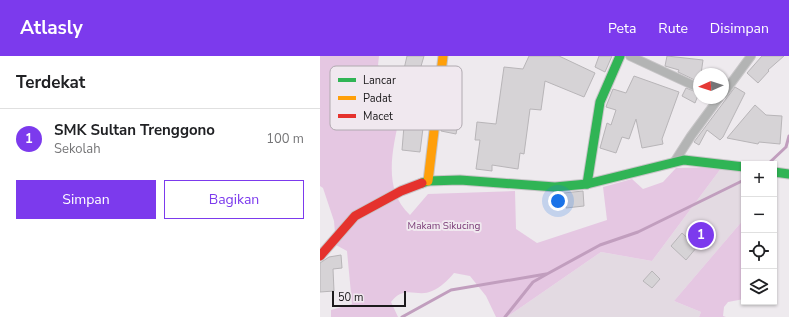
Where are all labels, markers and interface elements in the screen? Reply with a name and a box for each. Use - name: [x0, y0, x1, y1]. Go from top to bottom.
- text: Atlasly: [20, 15, 83, 41]
- text: Peta: [608, 19, 636, 38]
- text: Rute: [658, 19, 688, 38]
- text: Disimpan: [710, 19, 769, 38]
- legend: [330, 66, 462, 130]
- north arrow: [693, 68, 729, 104]
- text: Terdekat: [16, 71, 85, 94]
- text: Lancar: [363, 73, 396, 88]
- text: Padat: [363, 91, 392, 106]
- text: Macet: [363, 109, 393, 124]
- text: SMK Sultan Trenggono: [54, 120, 215, 140]
- text: 1: [25, 130, 33, 148]
- text: 100 m: [266, 130, 304, 148]
- text: Sekolah: [54, 140, 101, 158]
- map controls: [741, 161, 777, 305]
- button: +: [741, 161, 777, 197]
- button: Simpan: [16, 180, 156, 219]
- button: Bagikan: [164, 180, 304, 219]
- your location: [548, 191, 568, 211]
- button: −: [741, 197, 777, 233]
- park label: Makam Sikucing: [408, 219, 481, 233]
- pin: 1: [688, 220, 714, 250]
- button: locate: [741, 233, 777, 269]
- button: layers: [741, 269, 777, 305]
- scale bar: [332, 289, 406, 308]
- text: 50 m: [338, 290, 363, 305]

